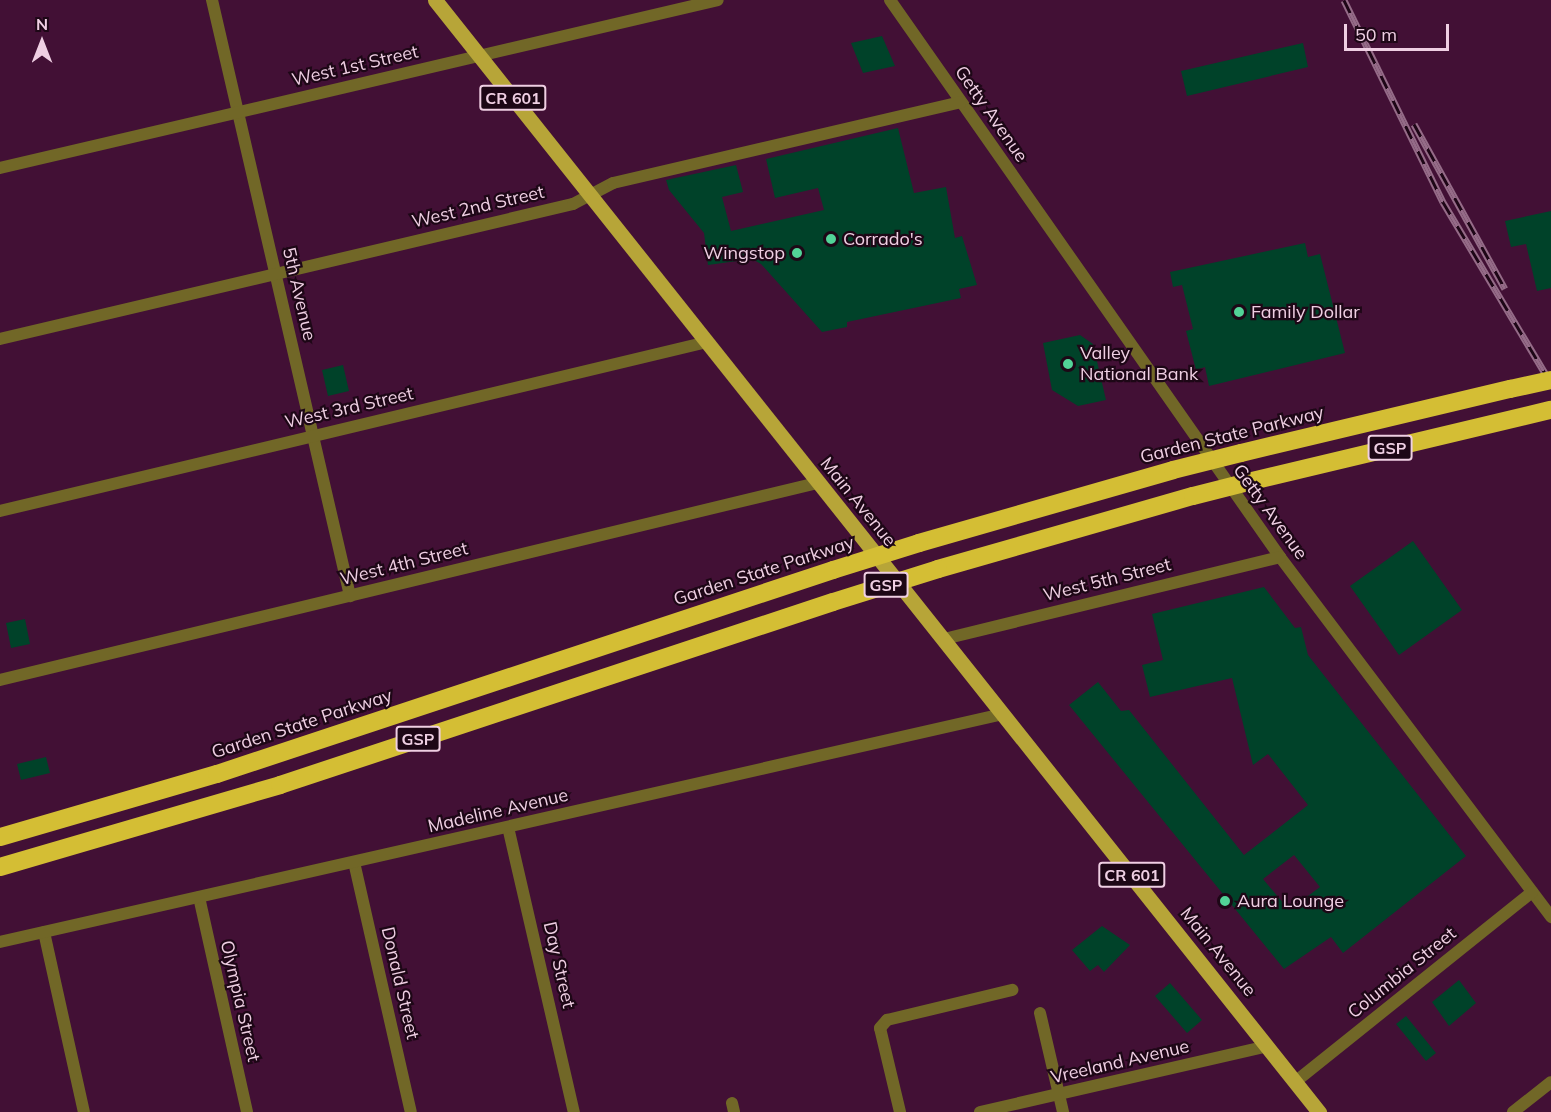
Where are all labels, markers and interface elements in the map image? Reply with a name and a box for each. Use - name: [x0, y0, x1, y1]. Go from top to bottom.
- north arrow: [12, 12, 72, 72]
- scale bar: [1347, 12, 1452, 50]
- text: N: [36, 14, 48, 34]
- text: 50 m: [1355, 23, 1397, 46]
- street label: West 1st Street: [290, 41, 420, 91]
- street label: Getty Avenue: [950, 62, 1032, 166]
- road number: CR 601: [478, 85, 548, 111]
- street label: West 2nd Street: [410, 181, 546, 233]
- place label: Corrado's: [843, 228, 923, 250]
- marker: Corrado's: [824, 232, 838, 246]
- place label: Wingstop: [703, 242, 785, 264]
- street label: 5th Avenue: [278, 245, 320, 343]
- marker: Wingstop: [790, 246, 804, 260]
- place label: Family Dollar: [1251, 301, 1360, 323]
- marker: Family Dollar: [1232, 305, 1246, 319]
- place label: Valley National Bank: [1080, 343, 1198, 386]
- marker: Valley National Bank: [1061, 357, 1075, 371]
- street label: West 3rd Street: [283, 383, 415, 433]
- street label: Garden State Parkway: [1138, 402, 1326, 468]
- road number: GSP: [1368, 435, 1412, 461]
- street label: Main Avenue: [815, 453, 901, 551]
- street label: Getty Avenue: [1228, 460, 1312, 564]
- street label: Garden State Parkway: [671, 532, 857, 610]
- street label: West 4th Street: [338, 538, 470, 590]
- street label: West 5th Street: [1041, 554, 1173, 606]
- road number: GSP: [864, 572, 908, 598]
- street label: Garden State Parkway: [209, 685, 395, 763]
- road number: GSP: [396, 726, 440, 752]
- street label: Madeline Avenue: [426, 784, 570, 838]
- road number: CR 601: [1098, 862, 1166, 888]
- place label: Aura Lounge: [1237, 890, 1344, 912]
- marker: Aura Lounge: [1218, 894, 1232, 908]
- street label: Main Avenue: [1175, 903, 1261, 1001]
- street label: Day Street: [539, 920, 579, 1010]
- street label: Columbia Street: [1344, 923, 1460, 1023]
- street label: Donald Street: [377, 925, 423, 1041]
- street label: Olympia Street: [216, 938, 264, 1064]
- street label: Vreeland Avenue: [1049, 1036, 1191, 1088]

